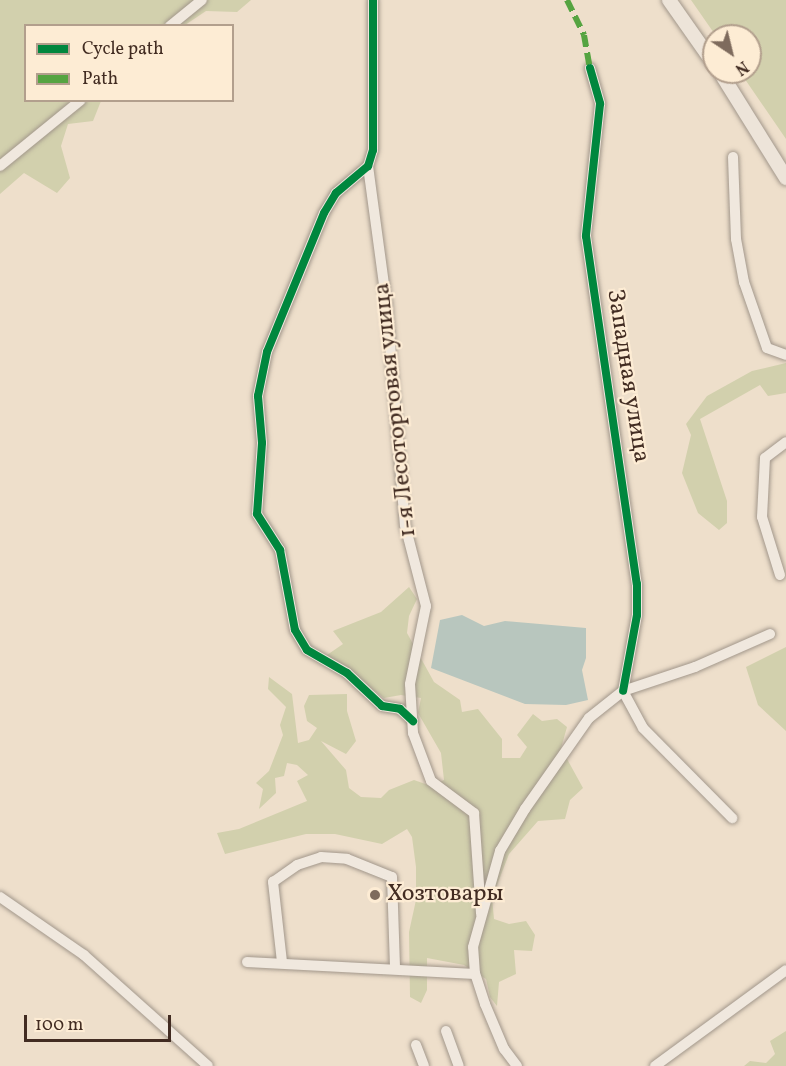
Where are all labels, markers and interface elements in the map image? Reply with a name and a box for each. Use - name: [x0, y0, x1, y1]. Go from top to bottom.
- legend: [24, 24, 234, 102]
- north arrow: [702, 24, 762, 84]
- text: Cycle path: [82, 37, 164, 62]
- text: N: [730, 55, 752, 79]
- text: Path: [82, 67, 118, 92]
- street label: 1-я Лесоторговая улица: [368, 281, 424, 539]
- street label: Западная улица: [599, 287, 655, 465]
- place label: Хозтовары: [387, 881, 503, 909]
- marker: Хозтовары: [368, 888, 382, 902]
- scale bar: [27, 1003, 174, 1041]
- text: 100 m: [35, 1013, 84, 1038]

